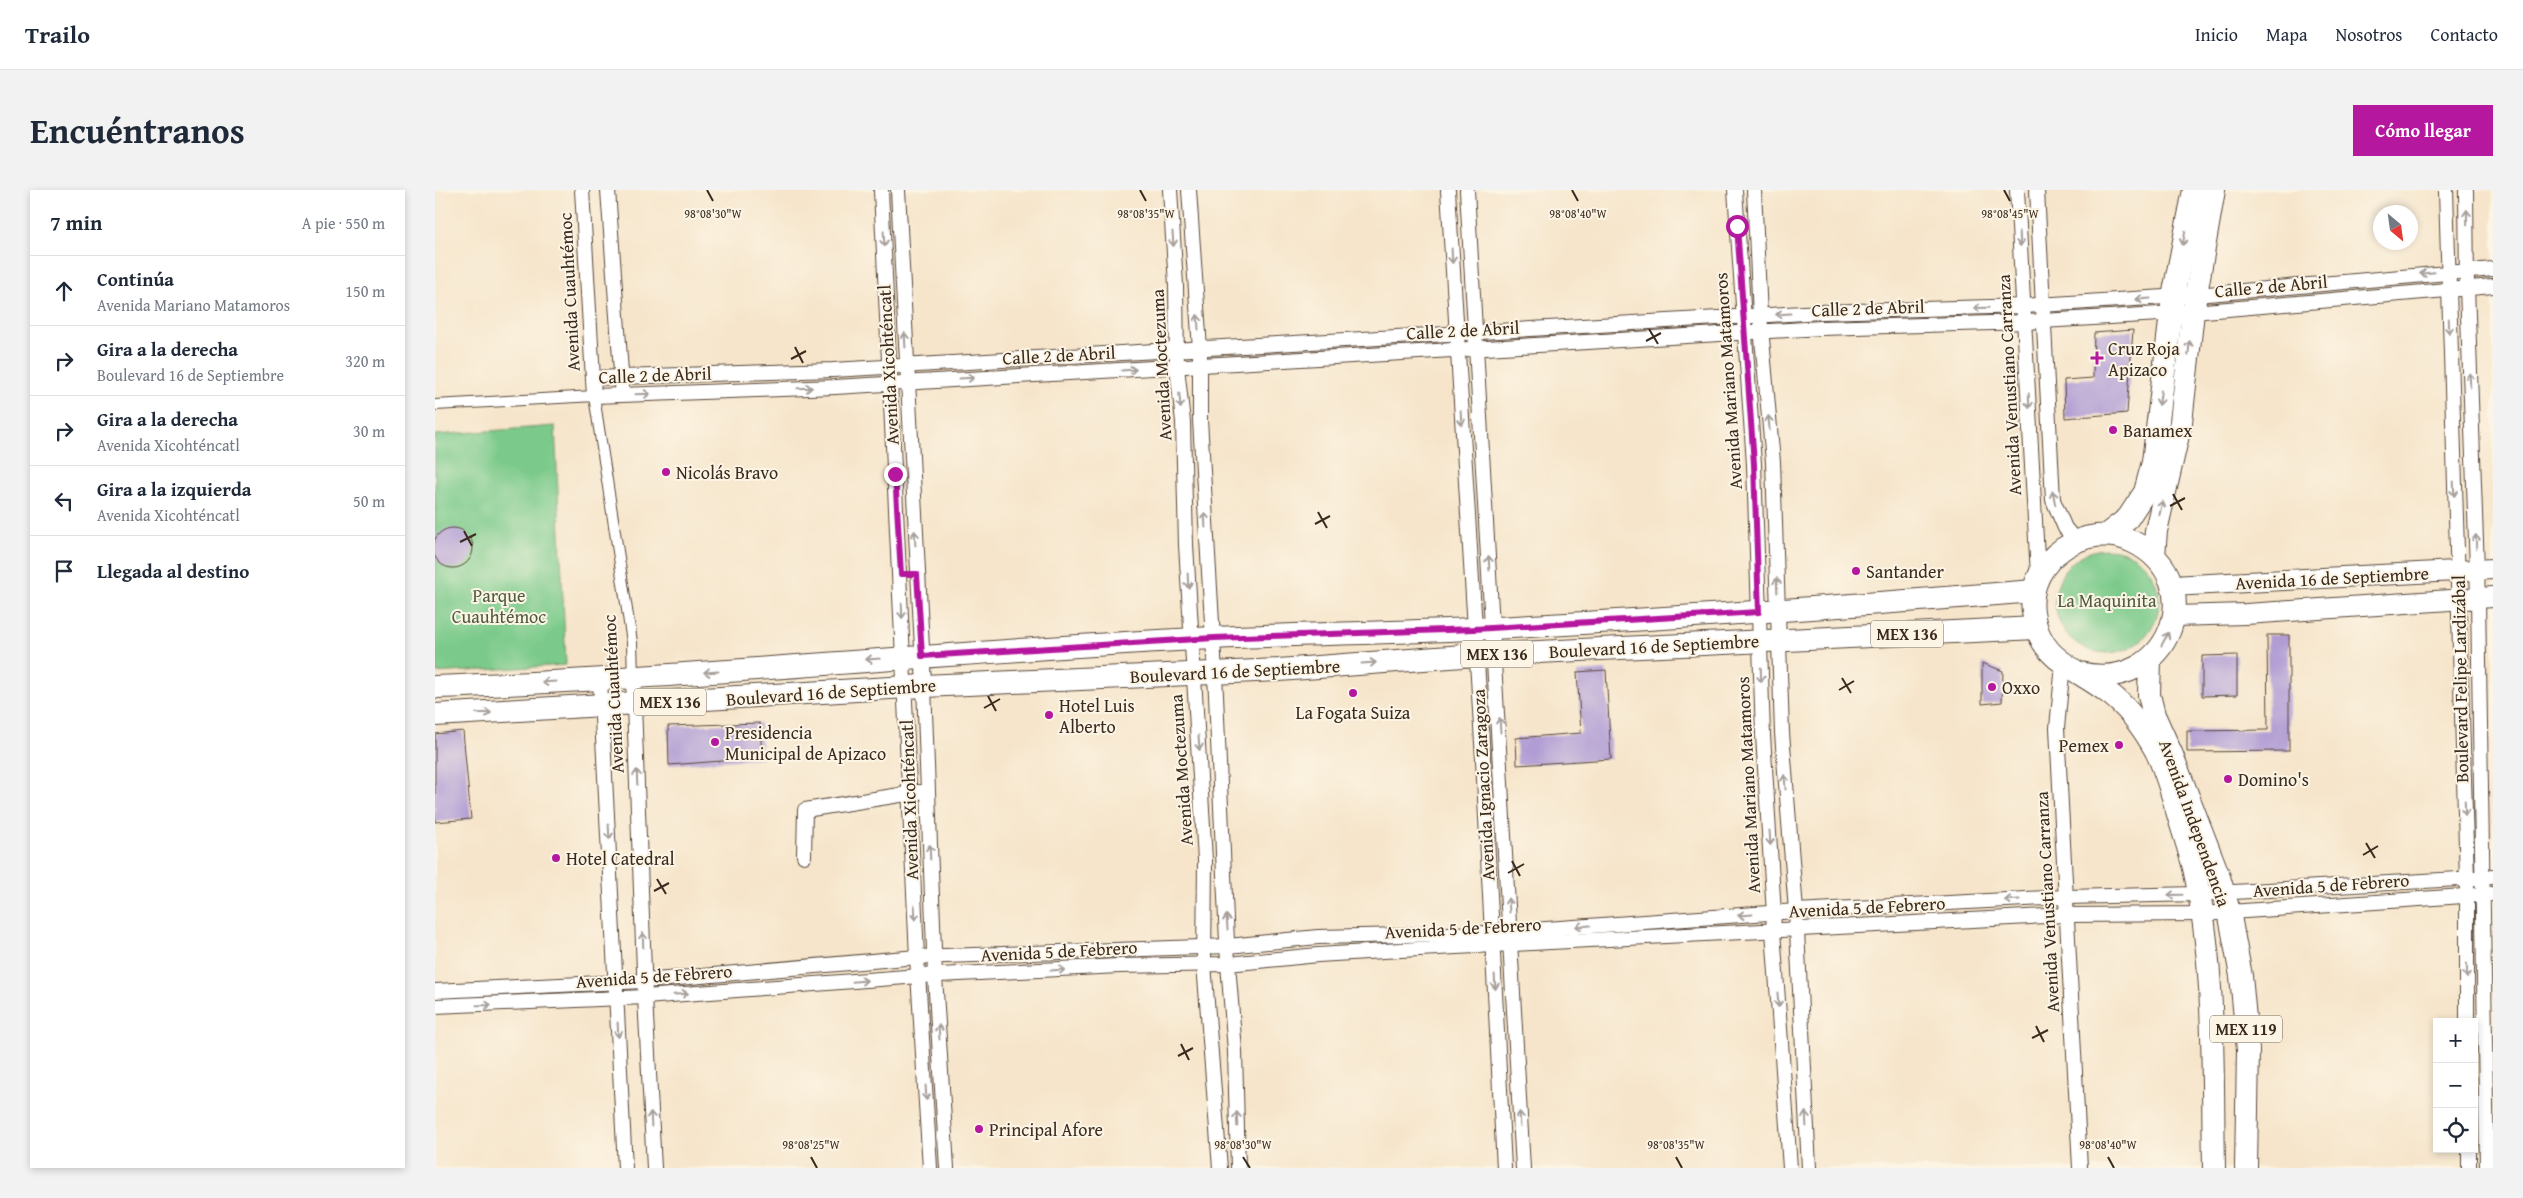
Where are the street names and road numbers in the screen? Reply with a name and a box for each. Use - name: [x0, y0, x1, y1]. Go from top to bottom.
- street label: Avenida Cuauhtémoc: [551, 212, 587, 372]
- street label: Calle 2 de Abril: [2213, 268, 2329, 304]
- street label: Avenida Mariano Matamoros: [1707, 272, 1749, 490]
- street label: Avenida Venustiano Carranza: [1990, 273, 2028, 496]
- street label: Avenida Xicohténcatl: [870, 284, 906, 446]
- street label: Avenida Moctezuma: [1144, 288, 1178, 442]
- street label: Calle 2 de Abril: [1811, 293, 1925, 323]
- street label: Calle 2 de Abril: [1406, 314, 1520, 346]
- street label: Calle 2 de Abril: [1002, 339, 1116, 371]
- street label: Calle 2 de Abril: [598, 360, 712, 390]
- street label: Avenida 16 de Septiembre: [2234, 559, 2430, 597]
- street label: Boulevard Felipe Lardizábal: [2445, 575, 2475, 783]
- street label: Avenida Cuauhtémoc: [595, 614, 631, 774]
- road number: MEX 136: [1871, 620, 1943, 648]
- street label: Boulevard 16 de Septiembre: [1548, 627, 1760, 665]
- road number: MEX 136: [1461, 640, 1533, 668]
- street label: Boulevard 16 de Septiembre: [1129, 652, 1341, 690]
- street label: Boulevard 16 de Septiembre: [725, 671, 937, 713]
- street label: Avenida Mariano Matamoros: [1729, 676, 1767, 894]
- road number: MEX 136: [634, 688, 706, 716]
- street label: Avenida Ignacio Zaragoza: [1464, 688, 1502, 882]
- street label: Avenida Moctezuma: [1162, 693, 1200, 847]
- street label: Avenida Xicohténcatl: [893, 719, 925, 881]
- street label: Avenida Independencia: [2152, 736, 2238, 911]
- street label: Avenida Venustiano Carranza: [2028, 790, 2066, 1013]
- street label: Avenida 5 de Febrero: [2252, 866, 2410, 904]
- street label: Avenida 5 de Febrero: [1788, 889, 1946, 925]
- street label: Avenida 5 de Febrero: [1384, 910, 1542, 946]
- street label: Avenida 5 de Febrero: [980, 933, 1138, 969]
- street label: Avenida 5 de Febrero: [575, 957, 733, 995]
- road number: MEX 119: [2210, 1016, 2282, 1042]

